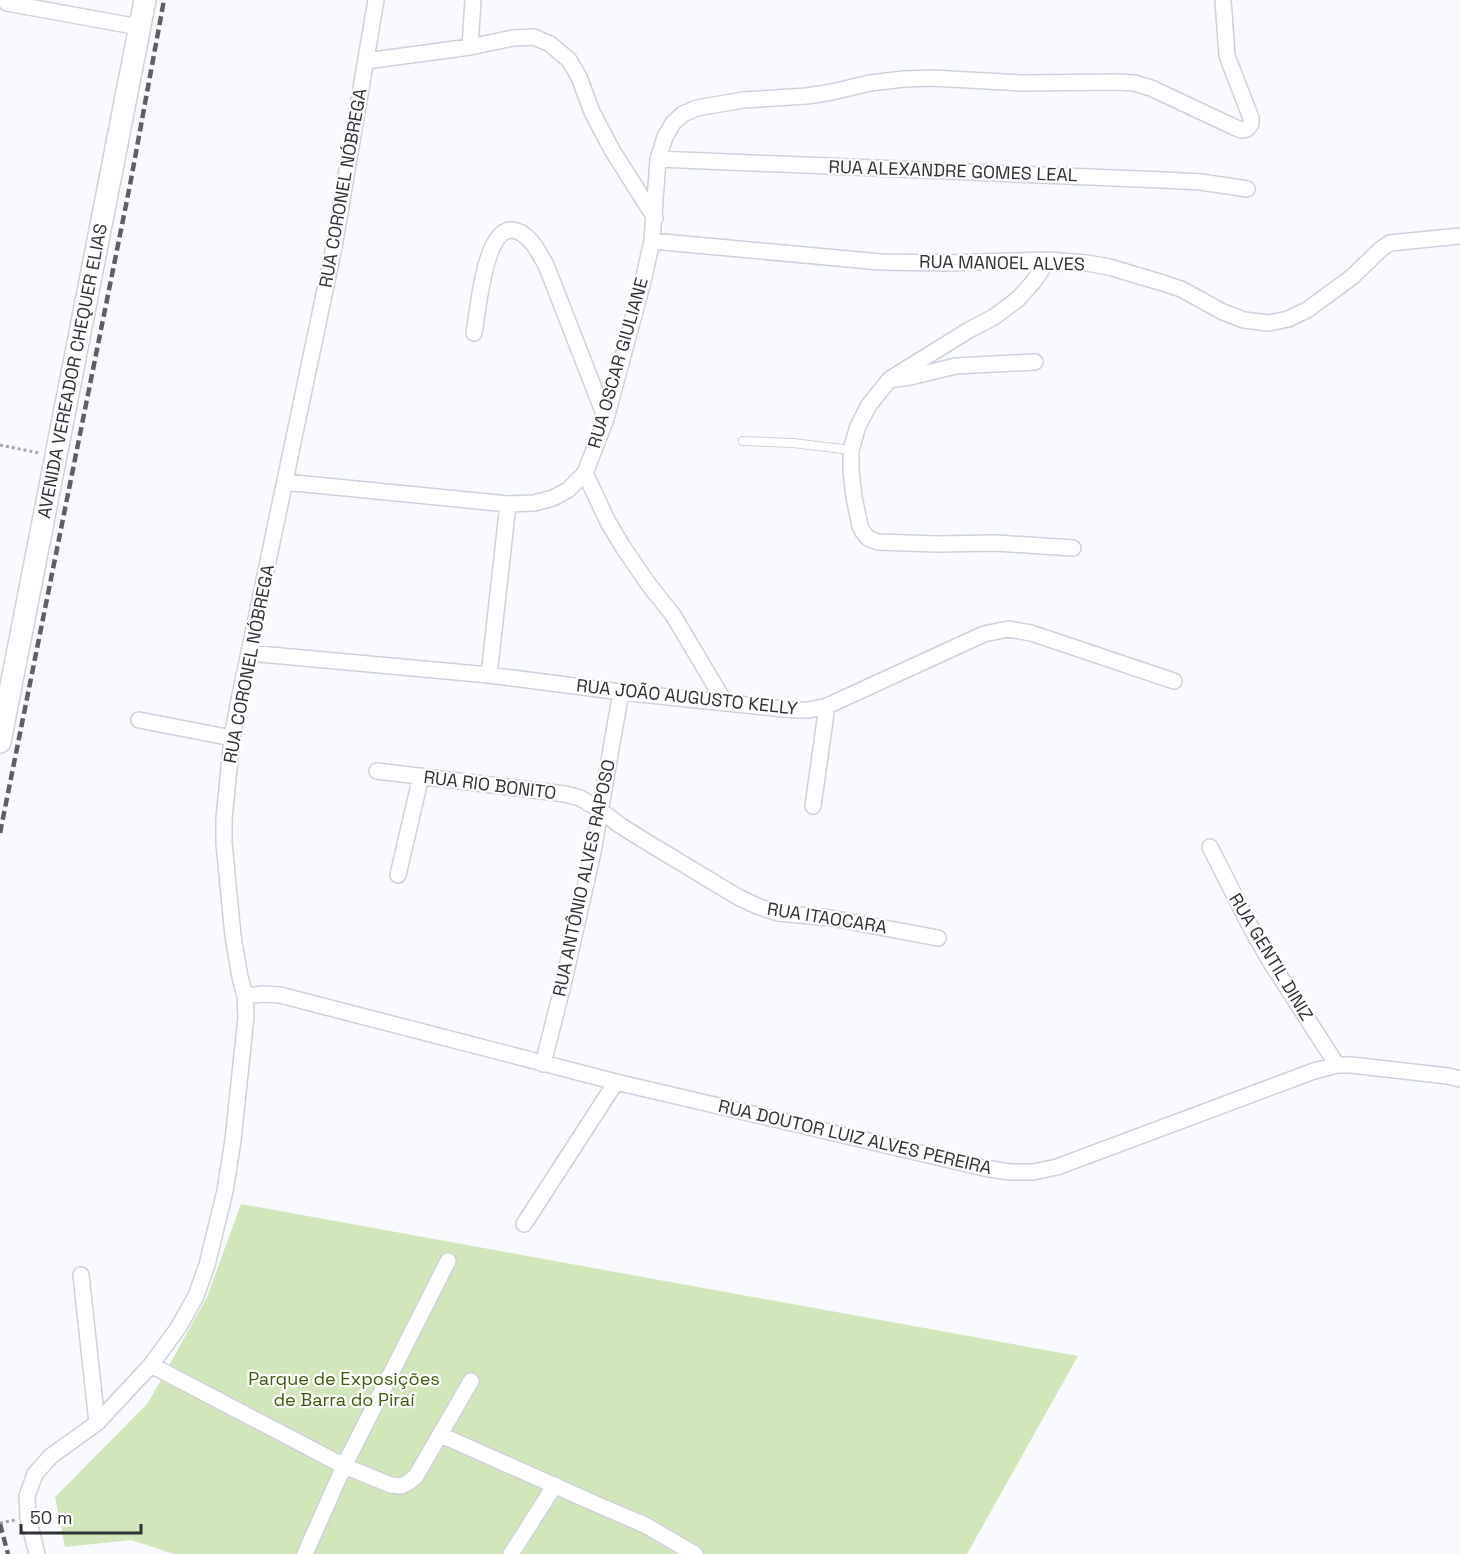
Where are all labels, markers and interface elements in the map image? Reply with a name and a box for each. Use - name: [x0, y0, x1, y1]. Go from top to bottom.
- street label: RUA CORONEL NÓBREGA: [314, 86, 371, 289]
- street label: RUA ALEXANDRE GOMES LEAL: [828, 155, 1078, 186]
- street label: AVENIDA VEREADOR CHEQUER ELIAS: [32, 222, 112, 520]
- street label: RUA MANOEL ALVES: [919, 250, 1085, 275]
- street label: RUA OSCAR GIULIANE: [582, 275, 653, 451]
- street label: RUA CORONEL NÓBREGA: [218, 563, 279, 765]
- street label: RUA JOÃO AUGUSTO KELLY: [575, 673, 799, 720]
- street label: RUA ANTÔNIO ALVES RAPOSO: [547, 757, 620, 999]
- street label: RUA RIO BONITO: [422, 765, 558, 804]
- street label: RUA GENTIL DINIZ: [1224, 889, 1319, 1025]
- street label: RUA ITAOCARA: [765, 897, 889, 938]
- street label: RUA DOUTOR LUIZ ALVES PEREIRA: [716, 1094, 994, 1179]
- park label: Parque de Exposições de Barra do Piraí: [248, 1367, 440, 1411]
- scale bar: [21, 1497, 141, 1535]
- text: 50 m: [30, 1506, 72, 1529]

